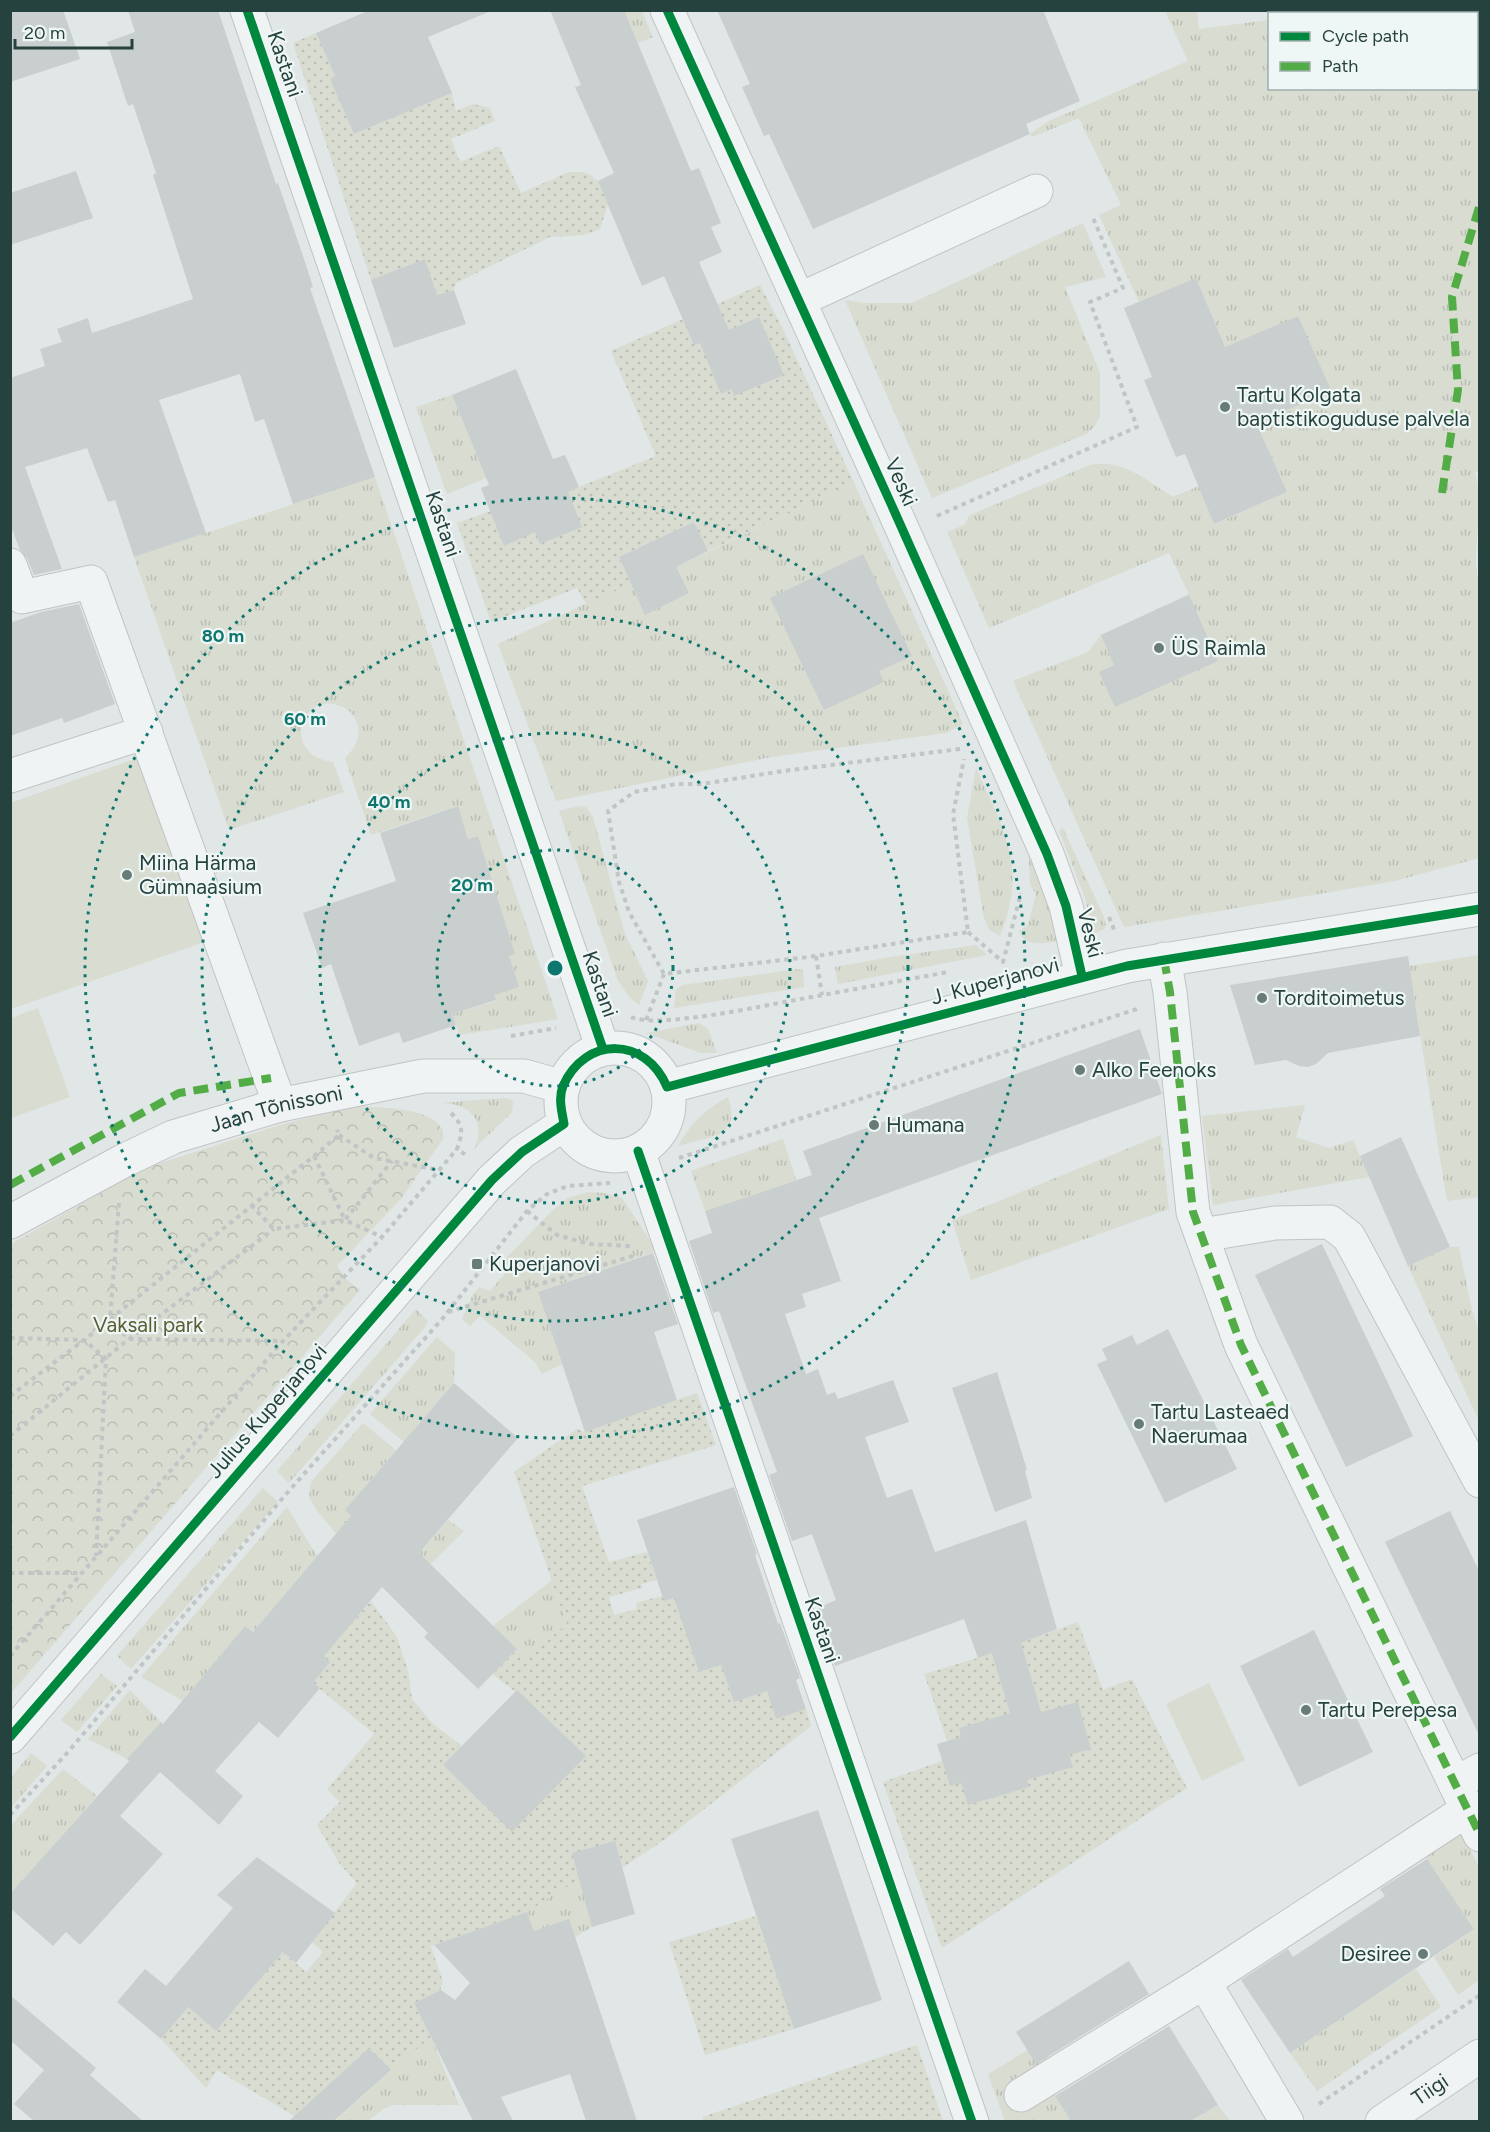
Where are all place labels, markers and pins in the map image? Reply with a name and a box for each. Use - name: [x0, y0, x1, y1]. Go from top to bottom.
- place label: Tartu Kolgata baptistikoguduse palvela: [1237, 382, 1470, 431]
- marker: Tartu Kolgata baptistikoguduse palvela: [1218, 400, 1232, 414]
- place label: ÜS Raimla: [1171, 635, 1266, 660]
- marker: ÜS Raimla: [1152, 641, 1166, 655]
- place label: Miina Härma Gümnaasium: [139, 850, 262, 899]
- marker: Miina Härma Gümnaasium: [120, 868, 134, 882]
- centre of rings: [545, 958, 565, 978]
- place label: Torditoimetus: [1274, 985, 1404, 1010]
- marker: Torditoimetus: [1255, 991, 1269, 1005]
- place label: Alko Feenoks: [1092, 1057, 1216, 1082]
- marker: Alko Feenoks: [1073, 1063, 1087, 1077]
- place label: Humana: [886, 1112, 965, 1137]
- marker: Humana: [867, 1118, 881, 1132]
- place label: Kuperjanovi: [489, 1251, 600, 1276]
- marker: Kuperjanovi: [470, 1257, 484, 1271]
- place label: Tartu Lasteaed Naerumaa: [1151, 1399, 1289, 1448]
- marker: Tartu Lasteaed Naerumaa: [1132, 1417, 1146, 1431]
- place label: Tartu Perepesa: [1318, 1697, 1457, 1722]
- marker: Tartu Perepesa: [1299, 1703, 1313, 1717]
- place label: Desiree: [1340, 1941, 1411, 1966]
- marker: Desiree: [1416, 1947, 1430, 1961]

